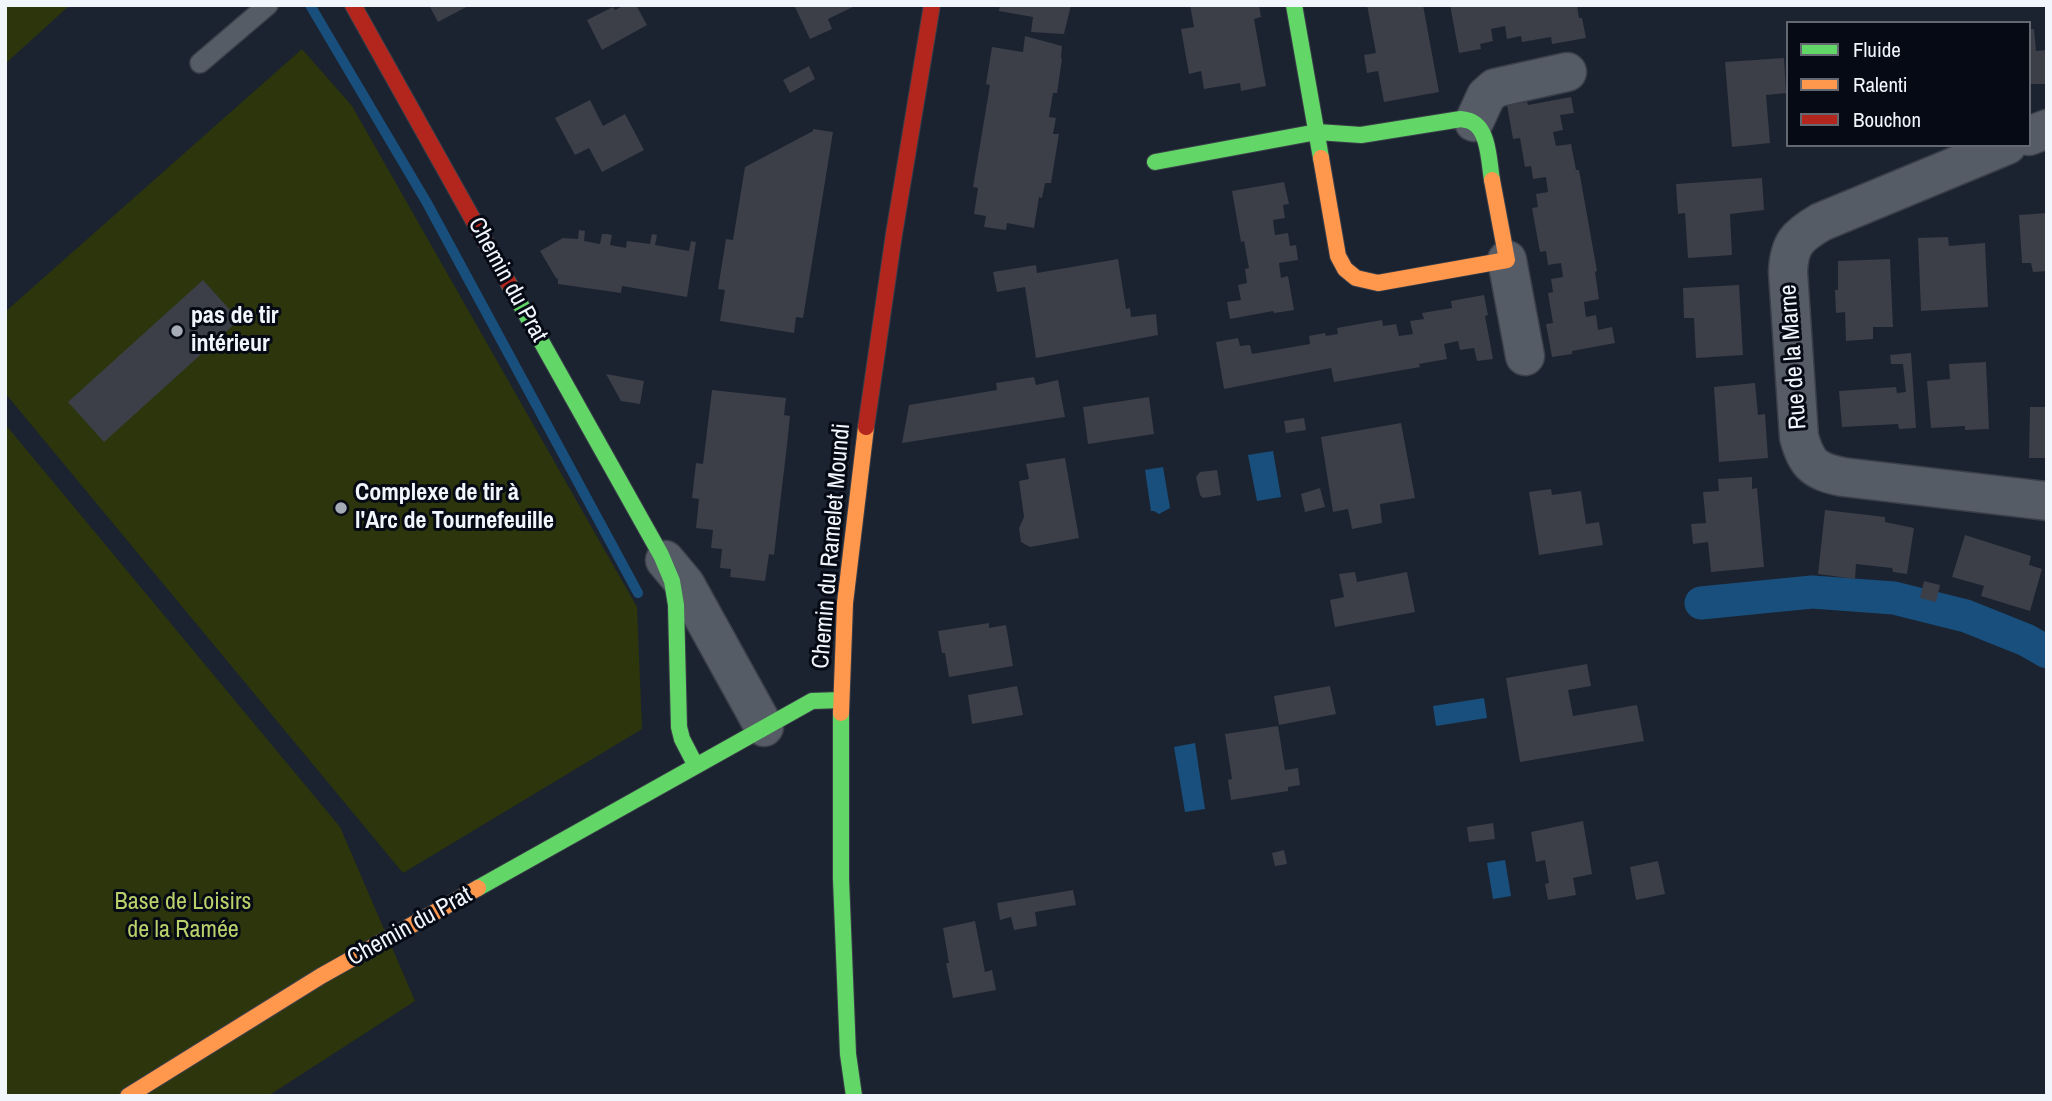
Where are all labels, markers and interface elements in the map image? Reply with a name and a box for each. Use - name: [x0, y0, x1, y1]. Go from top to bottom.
- legend: [1786, 21, 2031, 147]
- text: Fluide: [1853, 35, 1901, 64]
- text: Ralenti: [1853, 70, 1908, 99]
- text: Bouchon: [1853, 105, 1921, 134]
- street label: Chemin du Prat: [461, 213, 553, 347]
- street label: Rue de la Marne: [1775, 283, 1813, 431]
- place label: pas de tir intérieur: [191, 303, 279, 359]
- marker: pas de tir intérieur: [169, 323, 185, 339]
- street label: Chemin du Ramelet Moundi: [807, 422, 857, 670]
- place label: Complexe de tir à l'Arc de Tournefeuille: [355, 480, 554, 536]
- marker: Complexe de tir à l'Arc de Tournefeuille: [333, 500, 349, 516]
- street label: Chemin du Prat: [343, 881, 477, 973]
- park label: Base de Loisirs de la Ramée: [115, 889, 251, 945]

